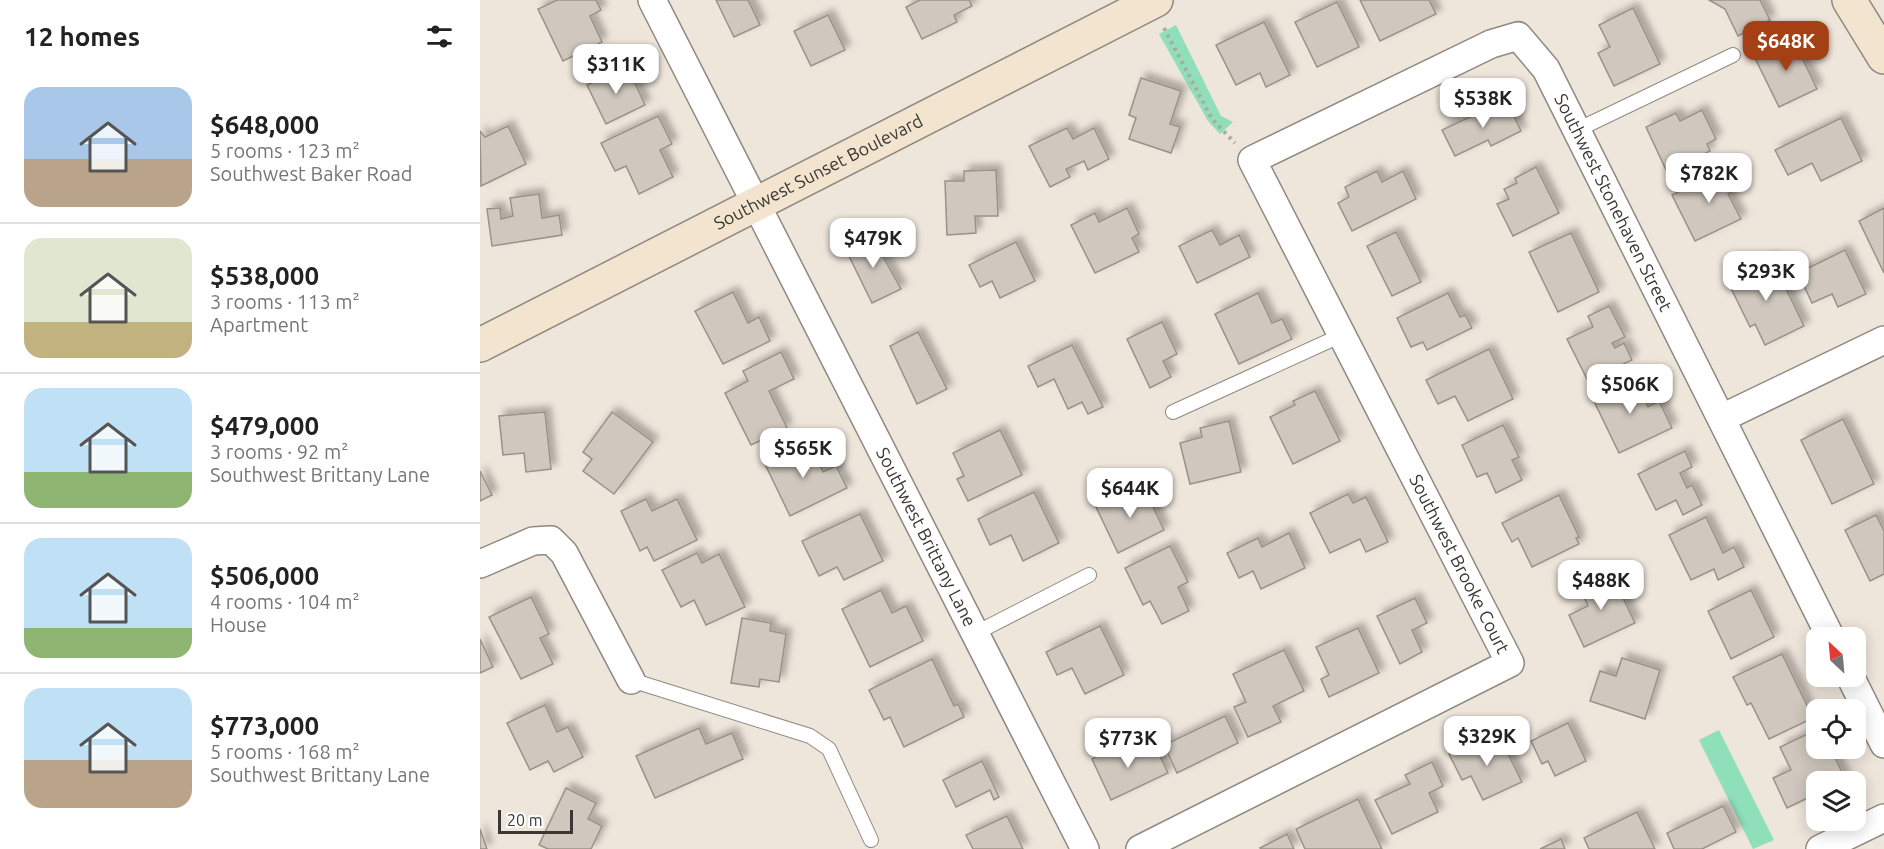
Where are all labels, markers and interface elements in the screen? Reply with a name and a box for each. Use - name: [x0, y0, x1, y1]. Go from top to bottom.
- icon: filters: [423, 20, 456, 53]
- pin: $648K: [1744, 21, 1828, 72]
- text: 12 homes: [24, 22, 140, 51]
- text: $648K: [1757, 29, 1815, 52]
- pin: $311K: [574, 44, 658, 95]
- text: $311K: [587, 52, 645, 75]
- pin: $538K: [1441, 78, 1525, 129]
- text: $538K: [1454, 86, 1512, 109]
- street label: Southwest Stonehaven Street: [1551, 90, 1677, 314]
- text: $648,000: [210, 110, 319, 139]
- street label: Southwest Sunset Boulevard: [710, 110, 926, 233]
- icon: home: [72, 111, 144, 183]
- text: 5 rooms · 123 m²: [210, 139, 360, 162]
- pin: $782K: [1667, 153, 1751, 204]
- text: $782K: [1680, 161, 1738, 184]
- text: Southwest Baker Road: [210, 162, 413, 185]
- pin: $479K: [831, 218, 915, 269]
- text: $479K: [844, 226, 902, 249]
- pin: $293K: [1724, 251, 1808, 302]
- text: $293K: [1737, 259, 1795, 282]
- text: $538,000: [210, 261, 319, 290]
- icon: home: [72, 262, 144, 334]
- text: 3 rooms · 113 m²: [210, 290, 360, 313]
- text: Apartment: [210, 313, 308, 336]
- pin: $506K: [1588, 364, 1672, 415]
- text: $506K: [1601, 372, 1659, 395]
- text: $479,000: [210, 411, 319, 440]
- icon: home: [72, 412, 144, 484]
- pin: $565K: [761, 428, 845, 479]
- text: $565K: [774, 436, 832, 459]
- text: 3 rooms · 92 m²: [210, 440, 348, 463]
- street label: Southwest Brittany Lane: [873, 444, 981, 630]
- text: Southwest Brittany Lane: [210, 463, 430, 486]
- pin: $644K: [1088, 468, 1172, 519]
- street label: Southwest Brooke Court: [1406, 471, 1514, 656]
- text: $644K: [1101, 476, 1159, 499]
- pin: $488K: [1559, 560, 1643, 611]
- text: $506,000: [210, 561, 319, 590]
- icon: home: [72, 562, 144, 634]
- text: $488K: [1572, 568, 1630, 591]
- text: 4 rooms · 104 m²: [210, 590, 360, 613]
- text: House: [210, 613, 267, 636]
- north arrow: [1806, 627, 1866, 687]
- map controls: [1806, 627, 1866, 831]
- button: locate: [1806, 699, 1866, 759]
- text: $773,000: [210, 711, 319, 740]
- icon: home: [72, 712, 144, 784]
- pin: $329K: [1445, 716, 1529, 767]
- pin: $773K: [1086, 718, 1170, 769]
- text: $329K: [1458, 724, 1516, 747]
- text: $773K: [1099, 726, 1157, 749]
- text: 5 rooms · 168 m²: [210, 740, 360, 763]
- text: Southwest Brittany Lane: [210, 763, 430, 786]
- button: layers: [1806, 771, 1866, 831]
- scale bar: [498, 807, 573, 834]
- text: 20 m: [507, 811, 543, 829]

